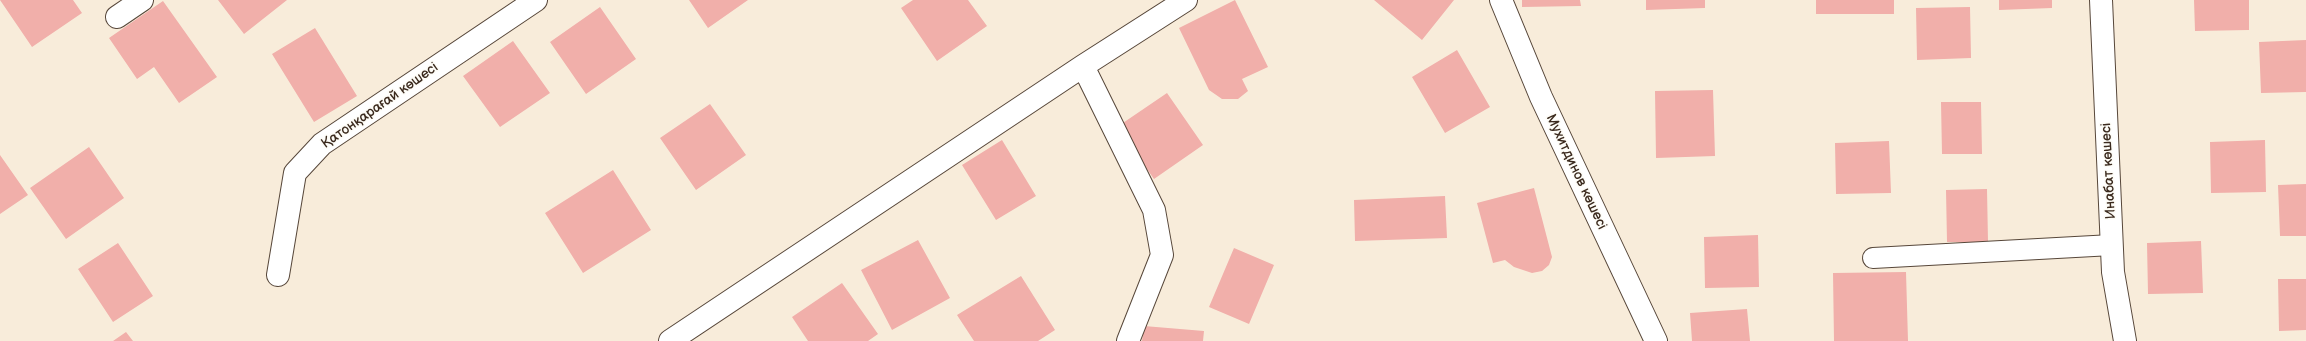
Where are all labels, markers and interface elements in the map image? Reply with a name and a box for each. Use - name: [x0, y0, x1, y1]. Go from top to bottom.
- street label: Қатонқарағай көшесі: [318, 59, 442, 153]
- street label: Мухитдинов көшесі: [1542, 112, 1610, 232]
- street label: Инабат көшесі: [2098, 122, 2120, 220]

